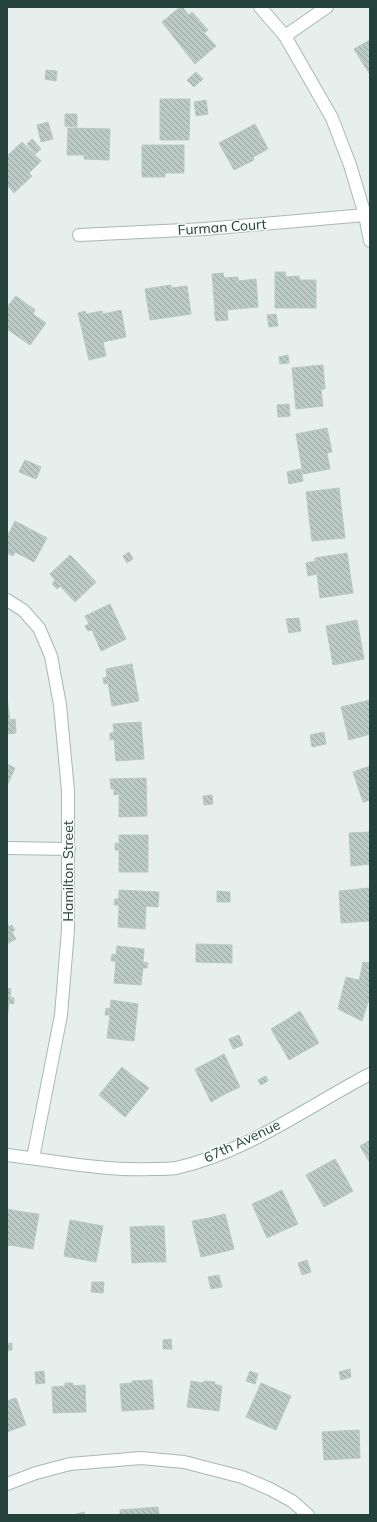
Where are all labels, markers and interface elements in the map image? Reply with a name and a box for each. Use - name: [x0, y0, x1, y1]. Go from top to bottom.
- street label: Furman Court: [177, 215, 267, 239]
- street label: Hamilton Street: [59, 820, 77, 922]
- street label: 67th Avenue: [201, 1115, 283, 1167]

